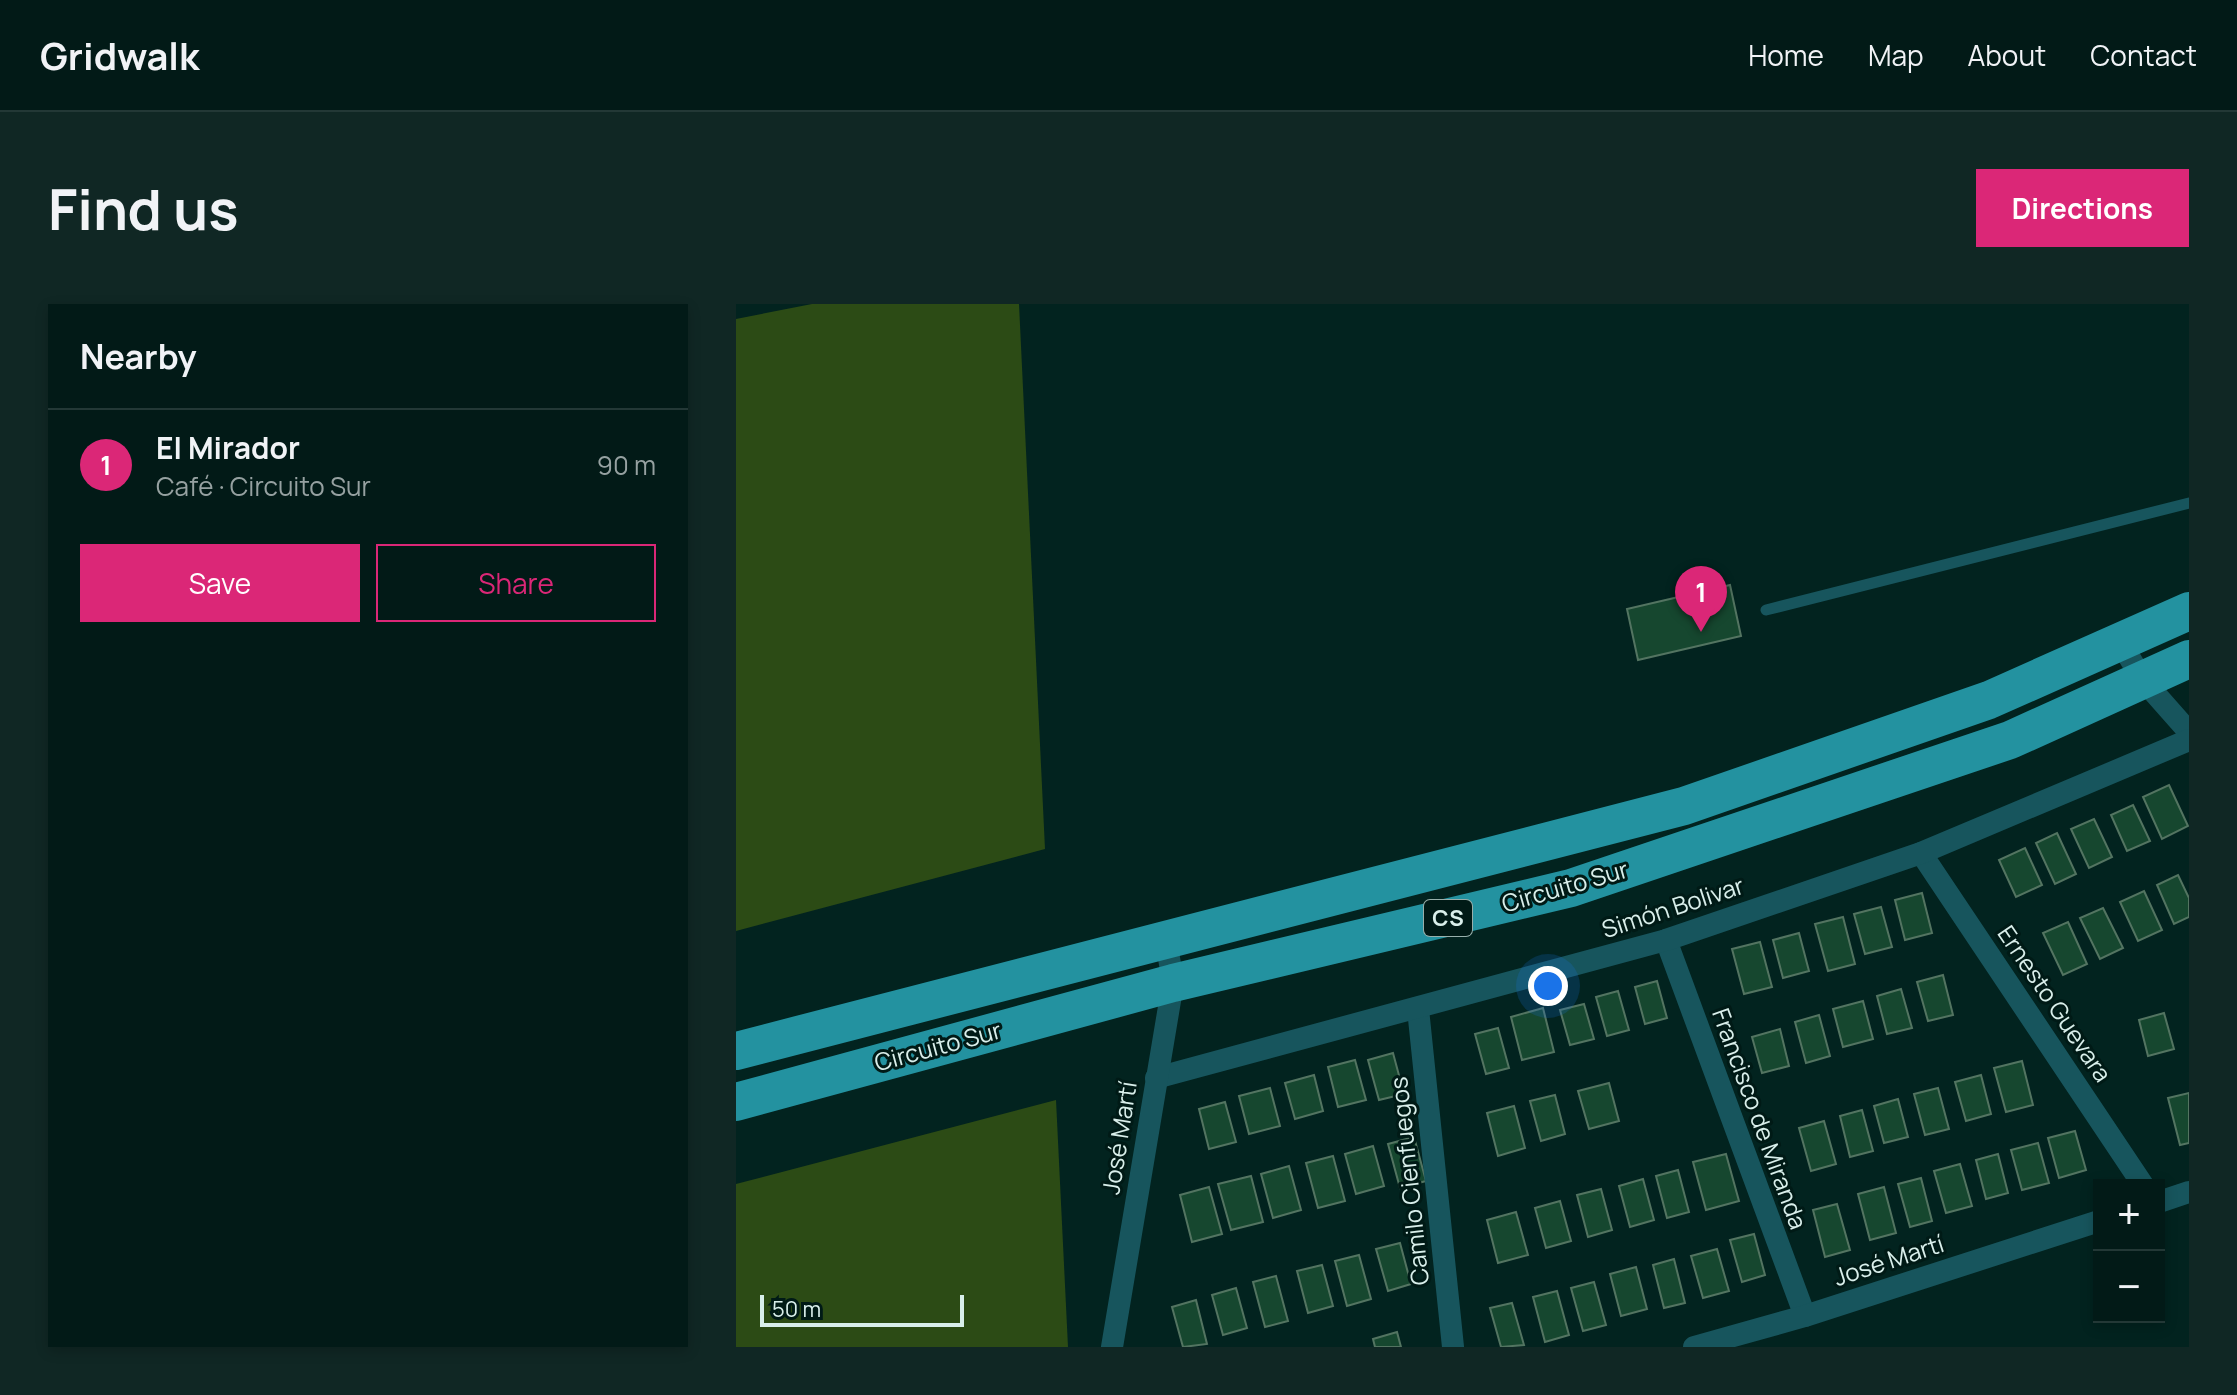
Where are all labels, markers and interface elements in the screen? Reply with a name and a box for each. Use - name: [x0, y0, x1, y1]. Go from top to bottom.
- text: Gridwalk: [40, 29, 199, 81]
- text: Home: [1748, 36, 1824, 74]
- text: Map: [1868, 36, 1924, 74]
- text: About: [1968, 36, 2046, 74]
- text: Contact: [2090, 36, 2197, 74]
- button: Directions: [1976, 169, 2189, 247]
- text: Find us: [48, 170, 239, 247]
- text: Nearby: [80, 333, 196, 379]
- text: El Mirador: [156, 427, 300, 468]
- text: 1: [100, 447, 112, 483]
- text: 90 m: [597, 447, 656, 483]
- text: Café · Circuito Sur: [156, 468, 371, 504]
- button: Save: [80, 544, 360, 622]
- button: Share: [376, 544, 656, 622]
- pin: 1: [1675, 566, 1727, 632]
- street label: Circuito Sur: [1497, 852, 1632, 919]
- street label: Simón Bolivar: [1597, 868, 1748, 945]
- road number: CS: [1424, 900, 1472, 936]
- street label: Ernesto Guevara: [1991, 918, 2120, 1088]
- your location: [1528, 966, 1568, 1006]
- street label: Francisco de Miranda: [1705, 1003, 1816, 1234]
- street label: Circuito Sur: [870, 1013, 1005, 1078]
- street label: Camilo Cienfuegos: [1381, 1075, 1436, 1287]
- street label: José Martí: [1093, 1079, 1144, 1197]
- map controls: [2093, 1179, 2165, 1323]
- button: +: [2093, 1179, 2165, 1251]
- street label: José Martí: [1829, 1226, 1948, 1293]
- button: −: [2093, 1251, 2165, 1323]
- scale bar: [760, 1291, 964, 1327]
- text: 50 m: [772, 1294, 821, 1324]

